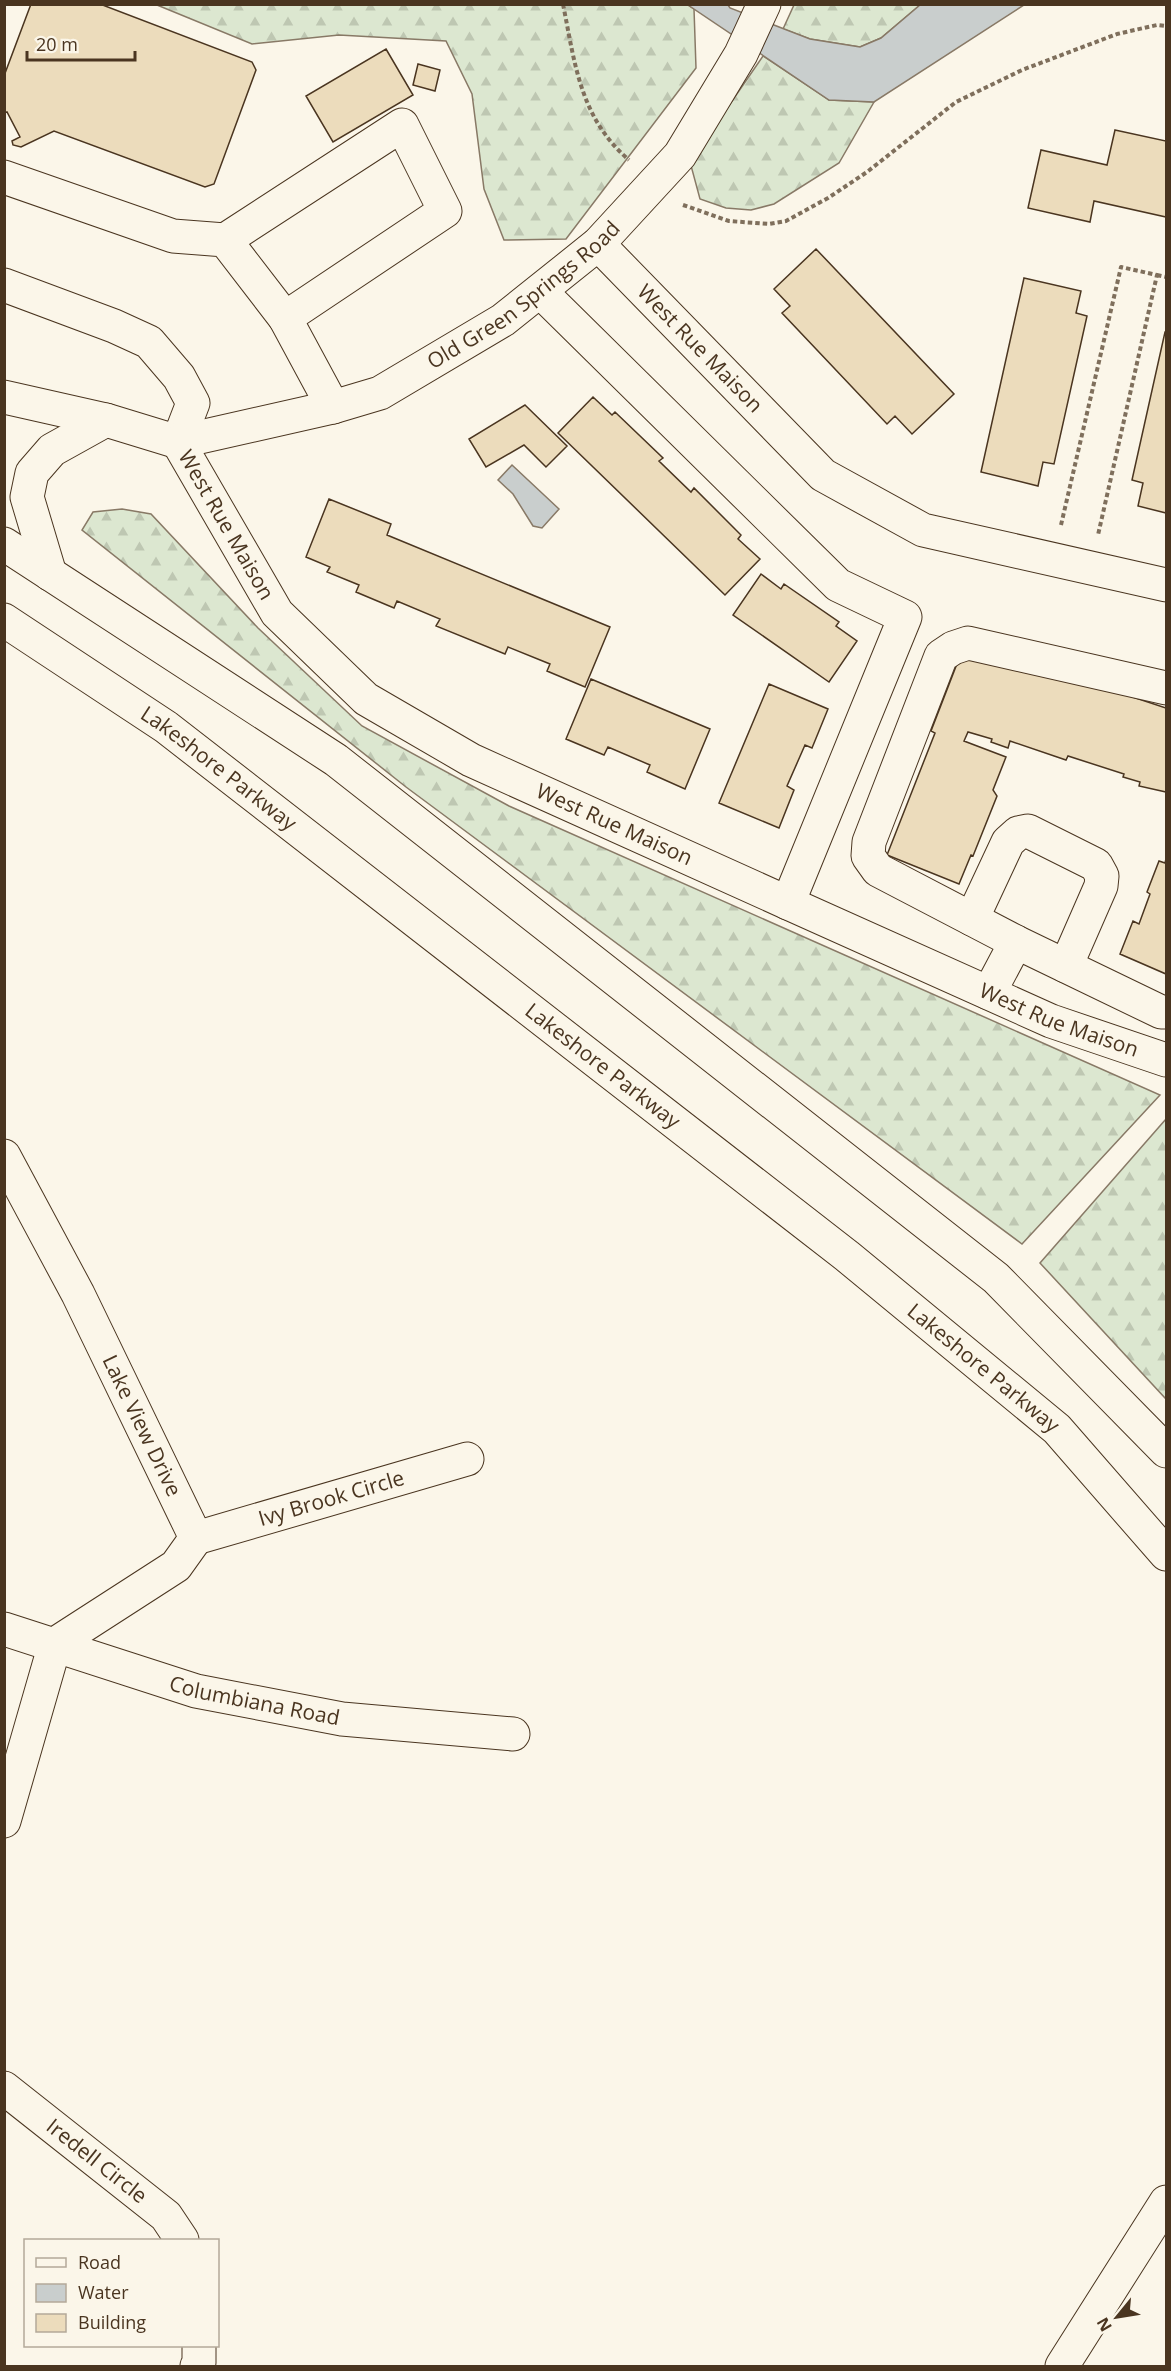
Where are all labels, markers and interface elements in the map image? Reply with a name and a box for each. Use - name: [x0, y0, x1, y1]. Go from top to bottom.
- scale bar: [27, 24, 135, 62]
- text: 20 m: [36, 32, 78, 56]
- street label: Old Green Springs Road: [422, 214, 626, 375]
- street label: West Rue Maison: [632, 278, 769, 418]
- street label: West Rue Maison: [173, 445, 281, 605]
- street label: Lakeshore Parkway: [136, 699, 303, 837]
- street label: West Rue Maison: [532, 776, 697, 871]
- street label: West Rue Maison: [975, 976, 1143, 1063]
- street label: Lakeshore Parkway: [520, 996, 687, 1135]
- street label: Lakeshore Parkway: [902, 1296, 1066, 1439]
- street label: Lake View Drive: [97, 1350, 189, 1501]
- street label: Ivy Brook Circle: [255, 1463, 407, 1532]
- street label: Columbiana Road: [166, 1668, 342, 1731]
- street label: Iredell Circle: [41, 2112, 153, 2209]
- legend: [24, 2239, 219, 2347]
- text: Road: [78, 2250, 121, 2274]
- text: Water: [78, 2280, 129, 2304]
- north arrow: [1087, 2287, 1147, 2347]
- text: Building: [78, 2310, 146, 2334]
- text: N: [1091, 2313, 1117, 2336]

